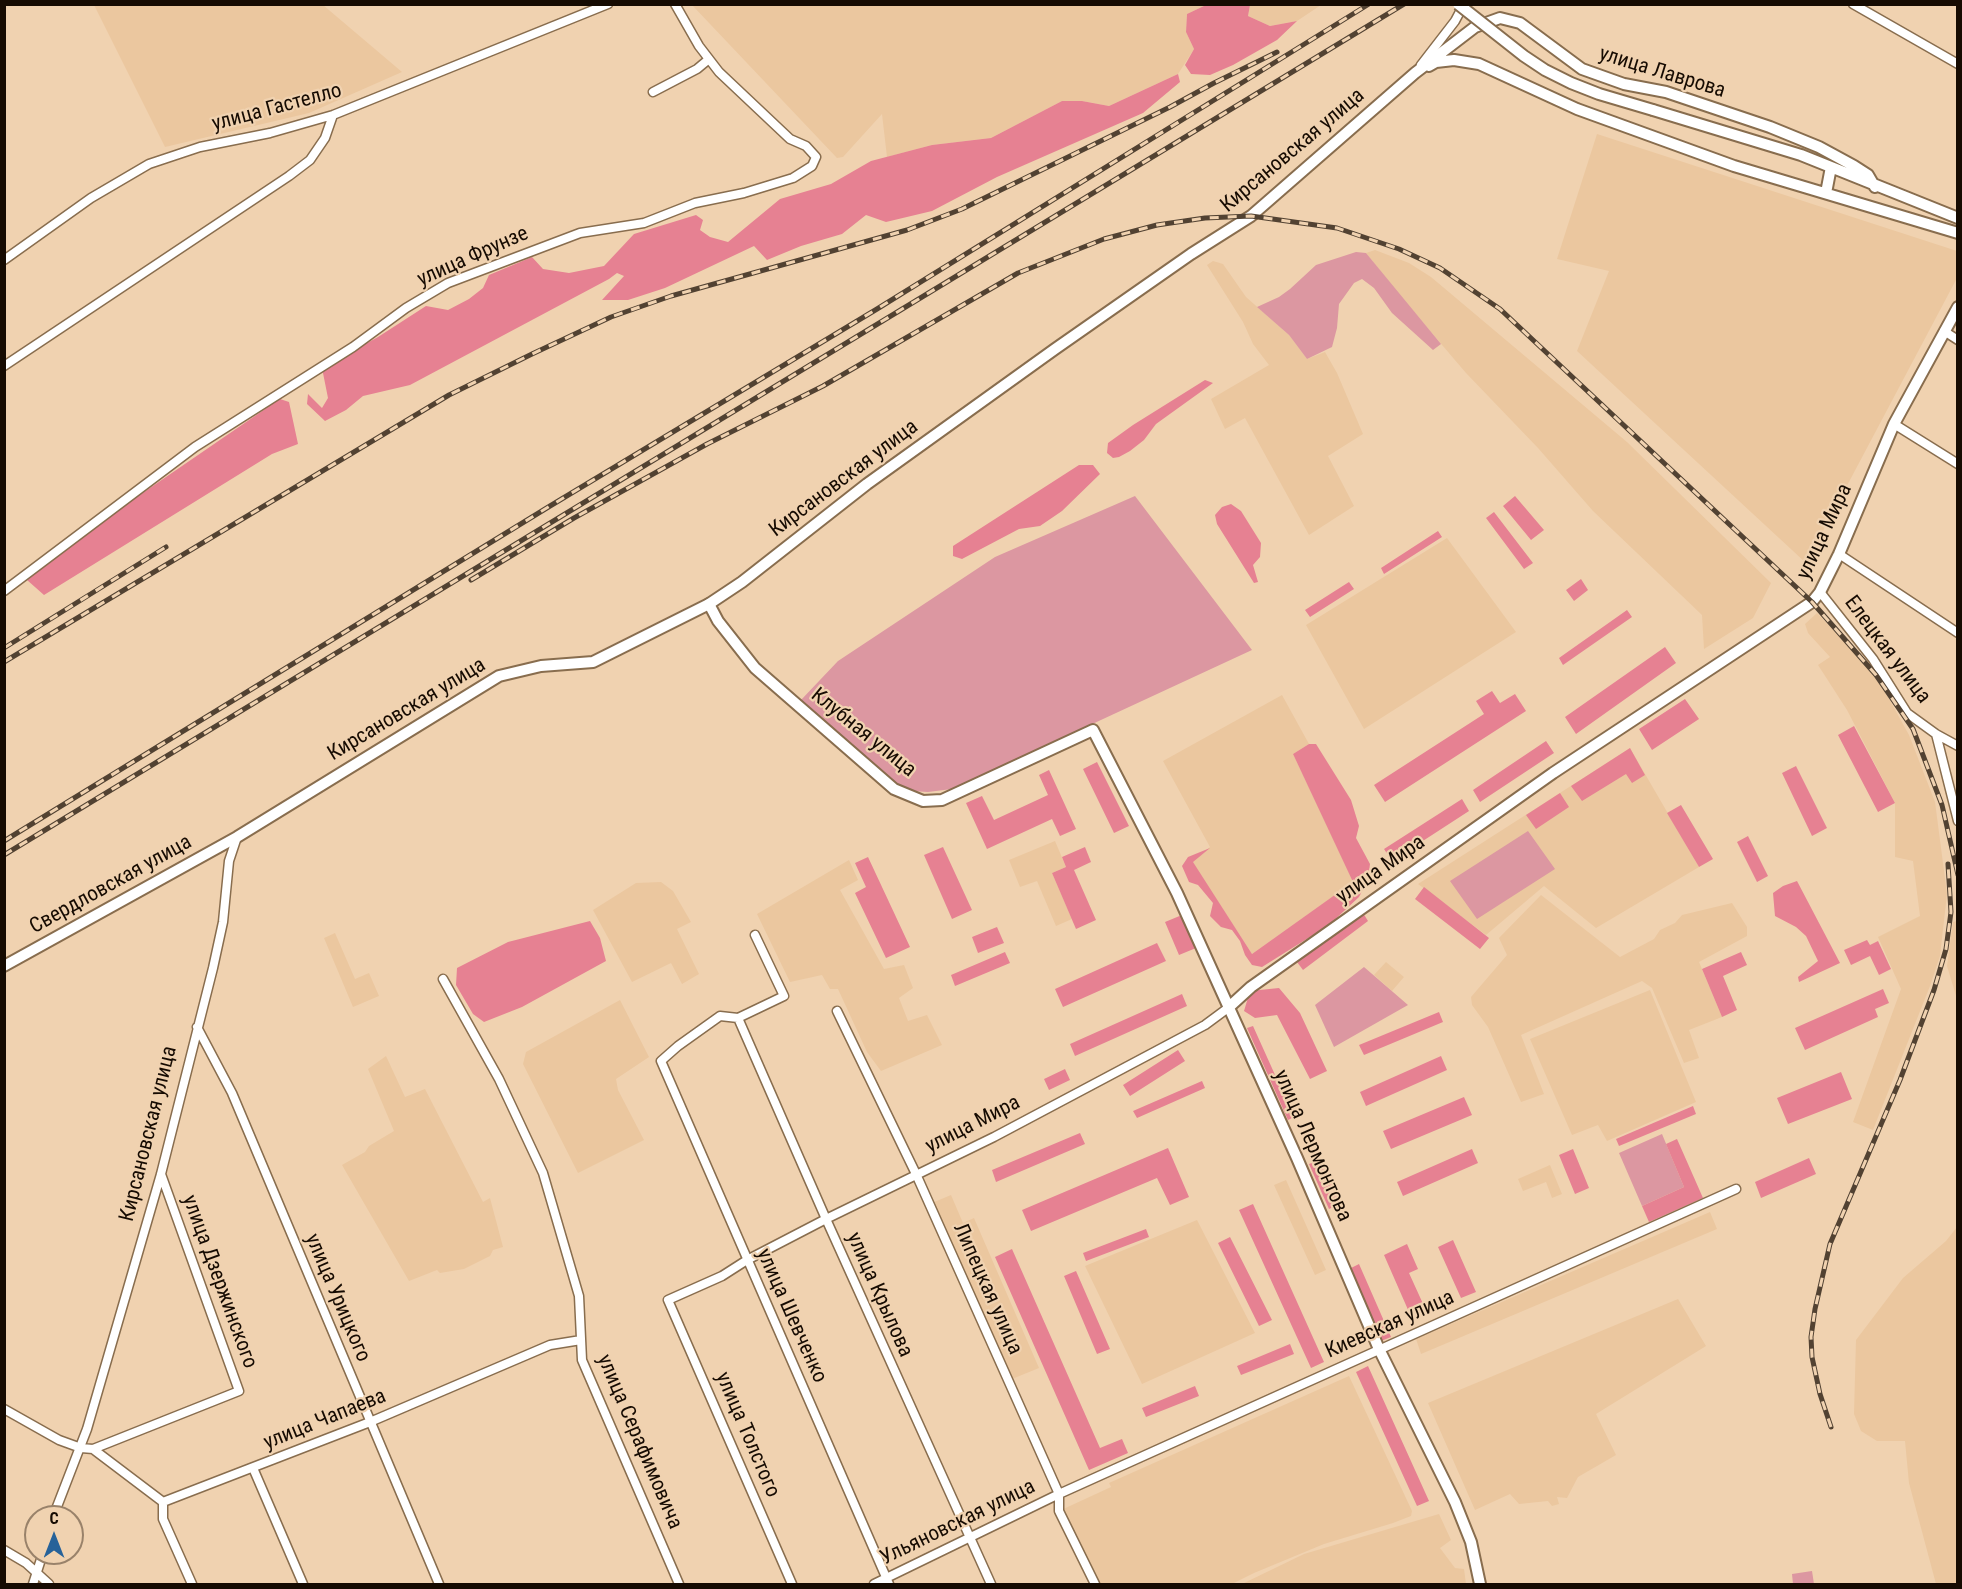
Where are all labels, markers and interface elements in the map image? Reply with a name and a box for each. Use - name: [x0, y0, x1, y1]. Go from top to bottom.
- street label: улица Лаврова: [1596, 42, 1728, 104]
- street label: улица Гастелло: [209, 79, 345, 137]
- street label: Кирсановская улица: [1216, 84, 1370, 218]
- street label: улица Фрунзе: [414, 221, 532, 293]
- street label: Кирсановская улица: [765, 415, 923, 543]
- street label: улица Мира: [1792, 480, 1858, 584]
- street label: Елецкая улица: [1838, 591, 1936, 709]
- street label: Кирсановская улица: [323, 653, 491, 767]
- street label: Клубная улица: [805, 683, 921, 783]
- street label: Свердловская улица: [26, 830, 196, 940]
- street label: улица Мира: [1332, 830, 1430, 910]
- street label: Кирсановская улица: [115, 1044, 183, 1224]
- street label: улица Лермонтова: [1267, 1066, 1357, 1226]
- street label: улица Мира: [922, 1090, 1024, 1160]
- street label: улица Дзержинского: [176, 1192, 262, 1372]
- street label: Липецкая улица: [947, 1219, 1027, 1359]
- street label: улица Крылова: [840, 1229, 918, 1361]
- street label: улица Урицкого: [299, 1230, 375, 1366]
- street label: улица Шевченко: [750, 1245, 832, 1387]
- street label: Киевская улица: [1322, 1285, 1458, 1365]
- street label: улица Серафимовича: [591, 1351, 687, 1533]
- street label: улица Толстого: [709, 1369, 785, 1501]
- street label: улица Чапаева: [260, 1384, 390, 1456]
- street label: Ульяновская улица: [876, 1475, 1040, 1571]
- north arrow: [24, 1505, 84, 1565]
- text: С: [49, 1509, 59, 1528]

